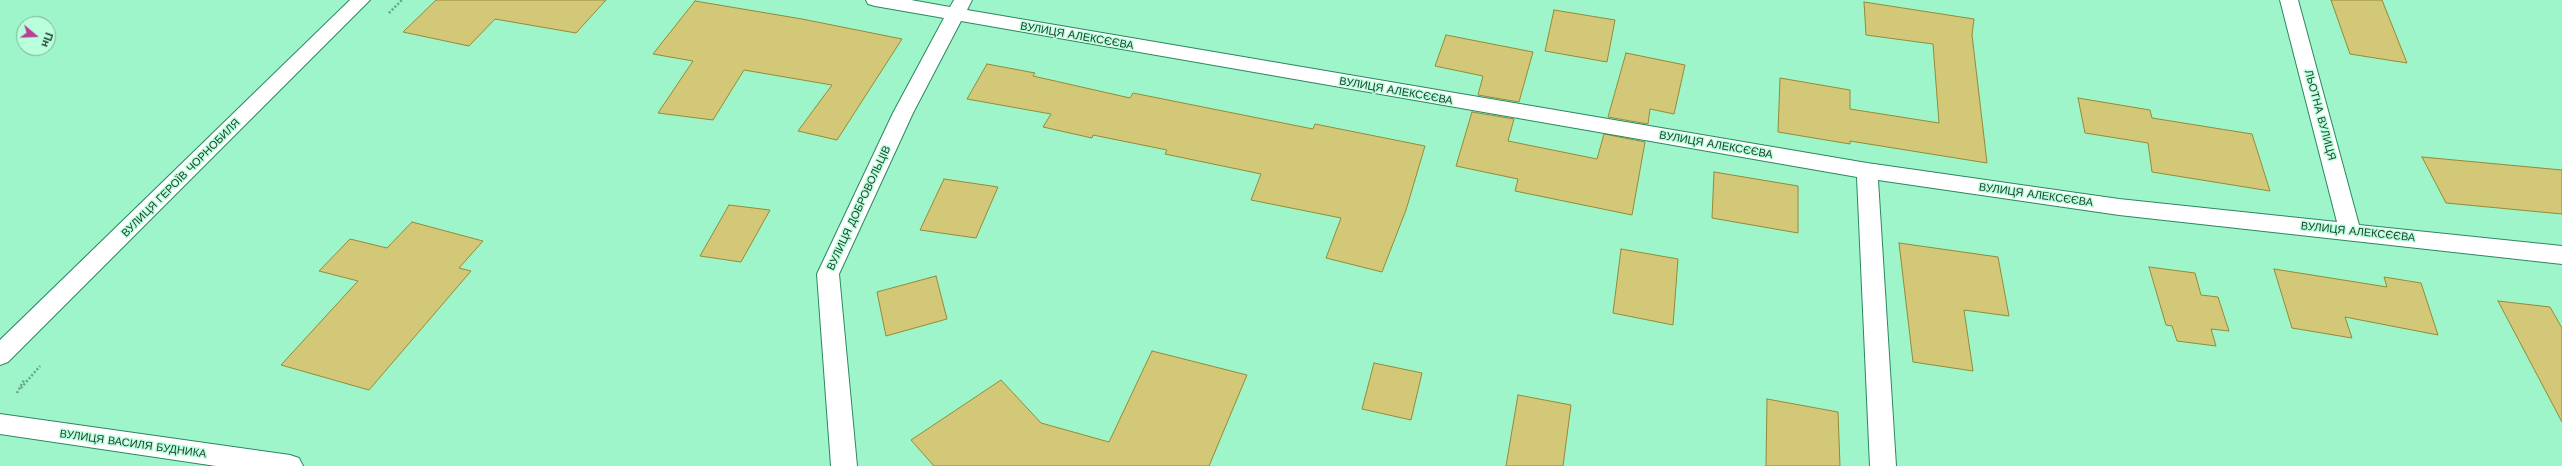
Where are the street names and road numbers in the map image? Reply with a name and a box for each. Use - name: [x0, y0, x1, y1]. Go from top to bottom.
- street label: ВУЛИЦЯ АЛЕКСЄЄВА: [1019, 20, 1135, 52]
- street label: ЛЬОТНА ВУЛИЦЯ: [2302, 68, 2338, 162]
- street label: ВУЛИЦЯ АЛЕКСЄЄВА: [1338, 75, 1454, 107]
- street label: ВУЛИЦЯ ГЕРОЇВ ЧОРНОБИЛЯ: [119, 116, 243, 240]
- street label: ВУЛИЦЯ АЛЕКСЄЄВА: [1658, 129, 1774, 161]
- street label: ВУЛИЦЯ ДОБРОВОЛЬЦІВ: [824, 144, 894, 272]
- street label: ВУЛИЦЯ АЛЕКСЄЄВА: [1978, 180, 2094, 210]
- street label: ВУЛИЦЯ АЛЕКСЄЄВА: [2300, 219, 2416, 245]
- street label: ВУЛИЦЯ ВАСИЛЯ БУДНИКА: [59, 427, 207, 461]

